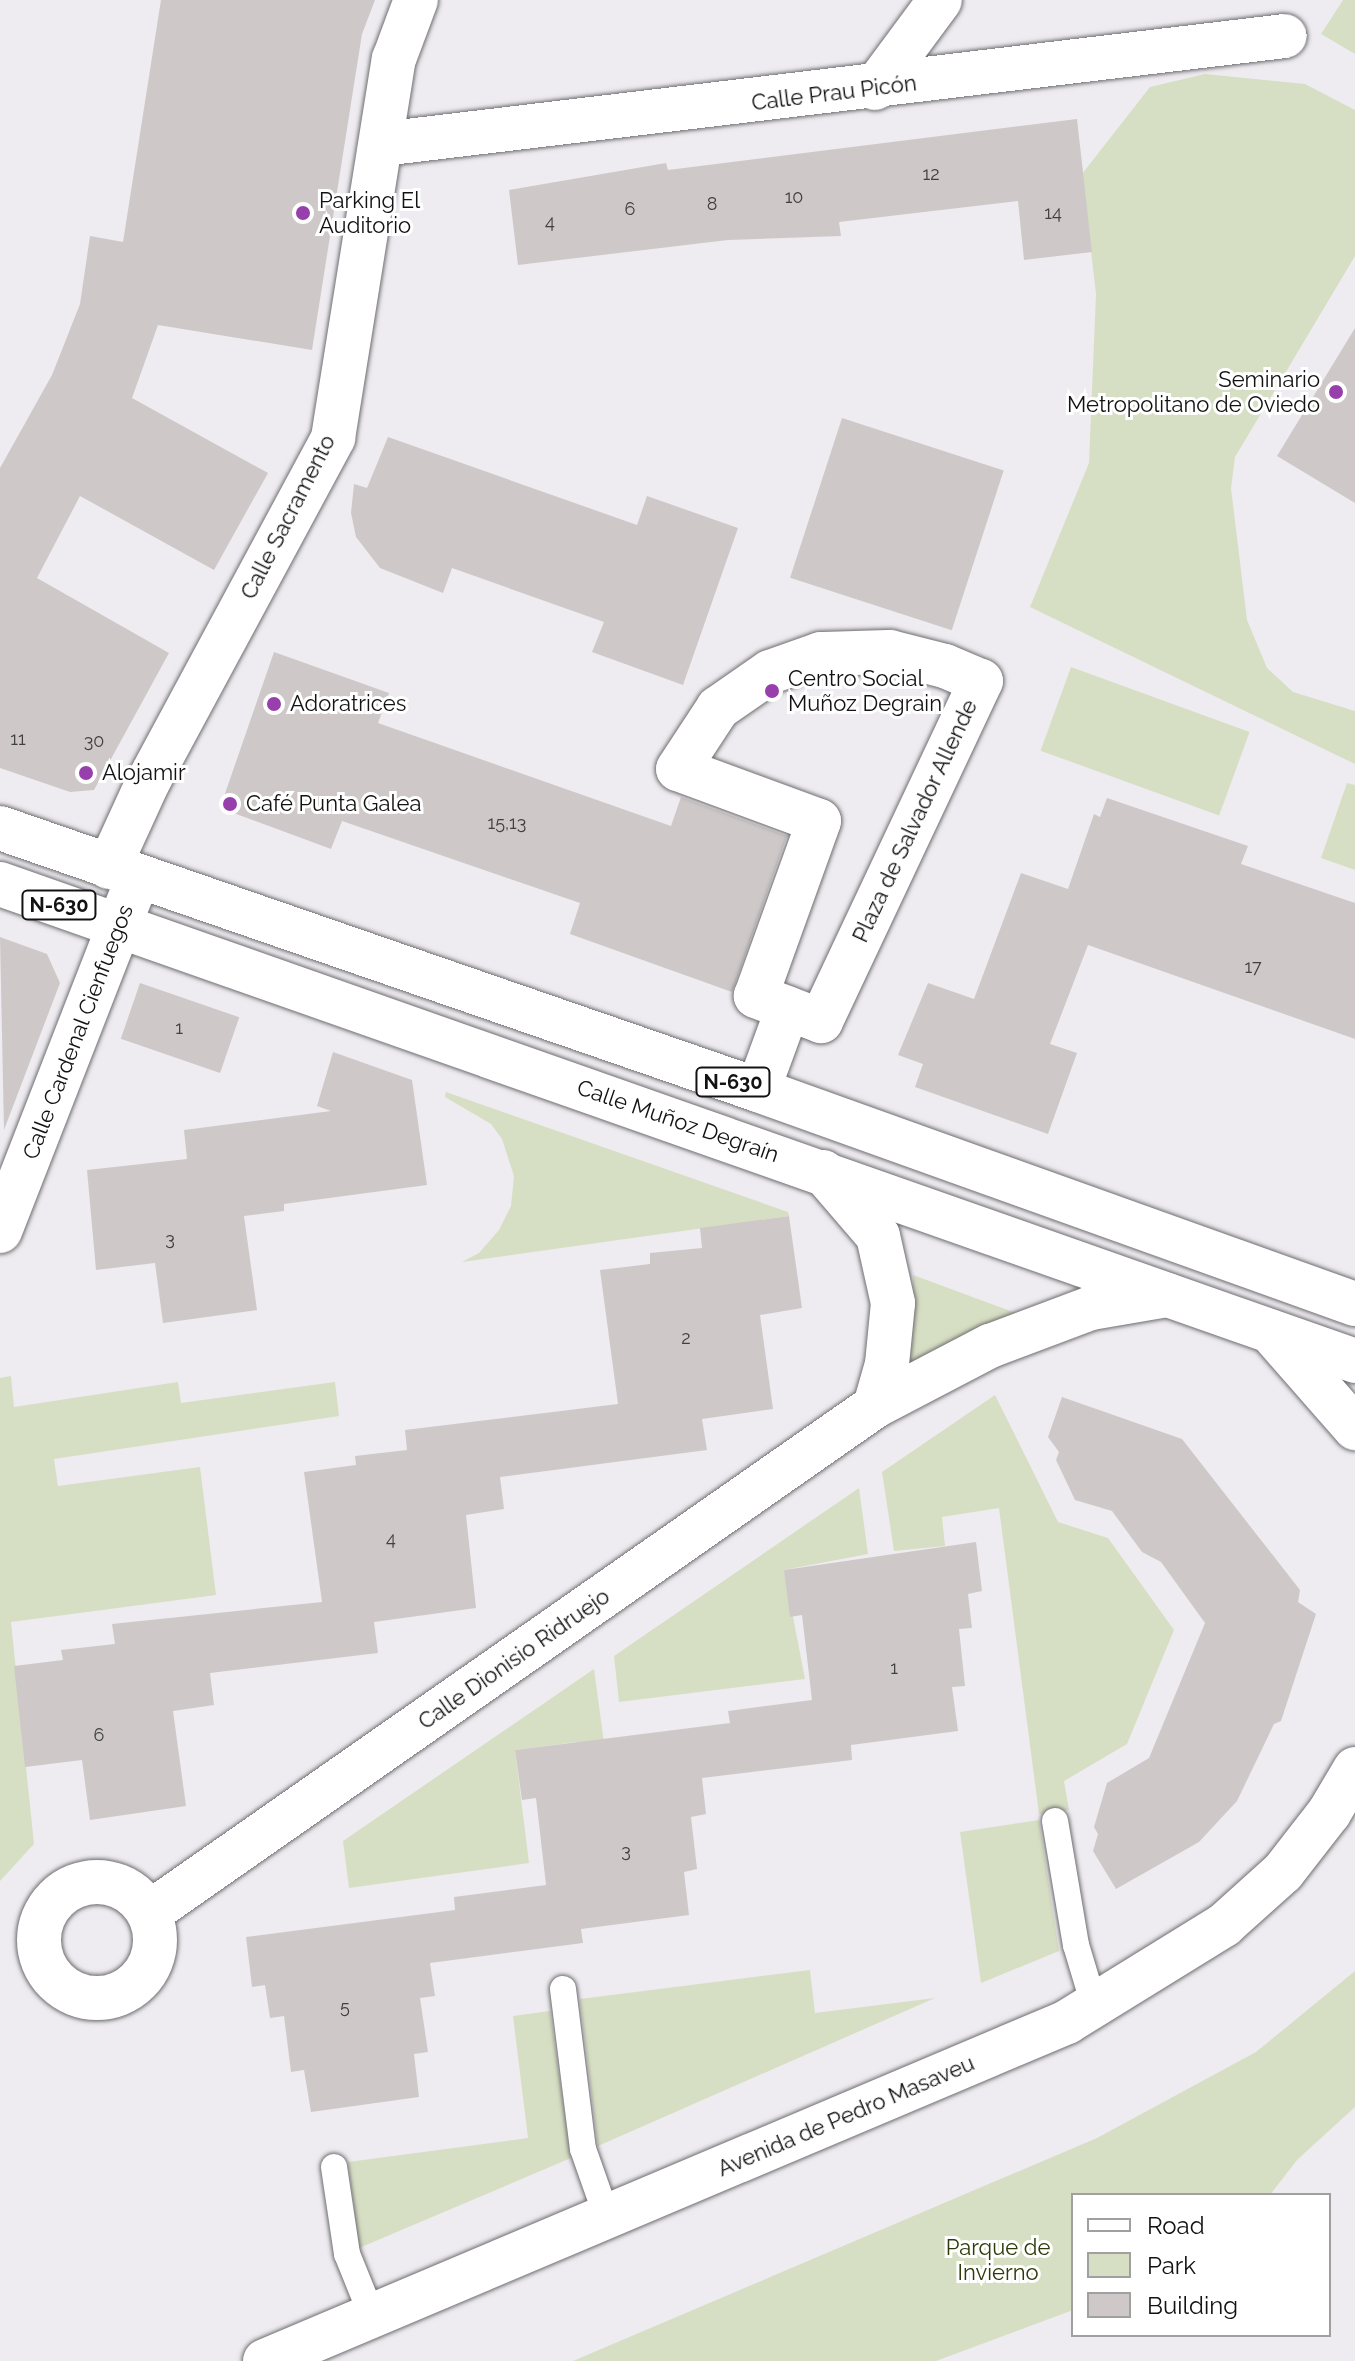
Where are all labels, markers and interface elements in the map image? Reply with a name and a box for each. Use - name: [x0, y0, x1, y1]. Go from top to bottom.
- street label: Calle Prau Picón: [750, 70, 918, 116]
- house number: 12: [922, 163, 940, 185]
- house number: 10: [785, 186, 803, 208]
- place label: Parking El Auditorio: [319, 187, 420, 238]
- house number: 8: [707, 193, 717, 215]
- house number: 6: [625, 198, 635, 220]
- house number: 14: [1044, 202, 1062, 224]
- marker: Parking El Auditorio: [294, 204, 312, 222]
- house number: 4: [545, 211, 555, 233]
- place label: Seminario Metropolitano de Oviedo: [1067, 366, 1320, 418]
- marker: Seminario Metropolitano de Oviedo: [1327, 383, 1345, 401]
- street label: Calle Sacramento: [235, 430, 341, 604]
- place label: Centro Social Muñoz Degrain: [788, 665, 942, 716]
- marker: Centro Social Muñoz Degrain: [763, 682, 781, 700]
- place label: Adoratrices: [290, 691, 406, 717]
- marker: Adoratrices: [265, 695, 283, 713]
- street label: Plaza de Salvador Allende: [847, 695, 983, 947]
- house number: 11: [10, 728, 26, 750]
- house number: 30: [84, 730, 104, 752]
- place label: Alojamir: [102, 760, 186, 786]
- marker: Alojamir: [77, 764, 95, 782]
- place label: Café Punta Galea: [246, 791, 421, 817]
- marker: Café Punta Galea: [221, 795, 239, 813]
- house number: 15,13: [488, 812, 526, 834]
- road number: N-630: [21, 889, 97, 921]
- street label: Calle Cardenal Cienfuegos: [17, 901, 139, 1163]
- house number: 17: [1244, 956, 1262, 978]
- house number: 1: [175, 1017, 183, 1039]
- road number: N-630: [695, 1066, 771, 1098]
- street label: Calle Muñoz Degraín: [574, 1074, 782, 1168]
- house number: 3: [165, 1228, 175, 1250]
- house number: 2: [681, 1327, 691, 1349]
- house number: 4: [386, 1528, 396, 1550]
- street label: Calle Dionisio Ridruejo: [413, 1583, 615, 1735]
- house number: 1: [890, 1657, 898, 1679]
- house number: 6: [94, 1724, 104, 1746]
- house number: 3: [621, 1840, 631, 1862]
- house number: 5: [340, 1996, 350, 2018]
- street label: Avenida de Pedro Masaveu: [714, 2050, 978, 2182]
- legend: [1071, 2193, 1331, 2337]
- text: Road: [1147, 2211, 1205, 2240]
- park label: Parque de Invierno: [946, 2234, 1050, 2286]
- text: Park: [1147, 2251, 1196, 2280]
- text: Building: [1147, 2291, 1238, 2320]

